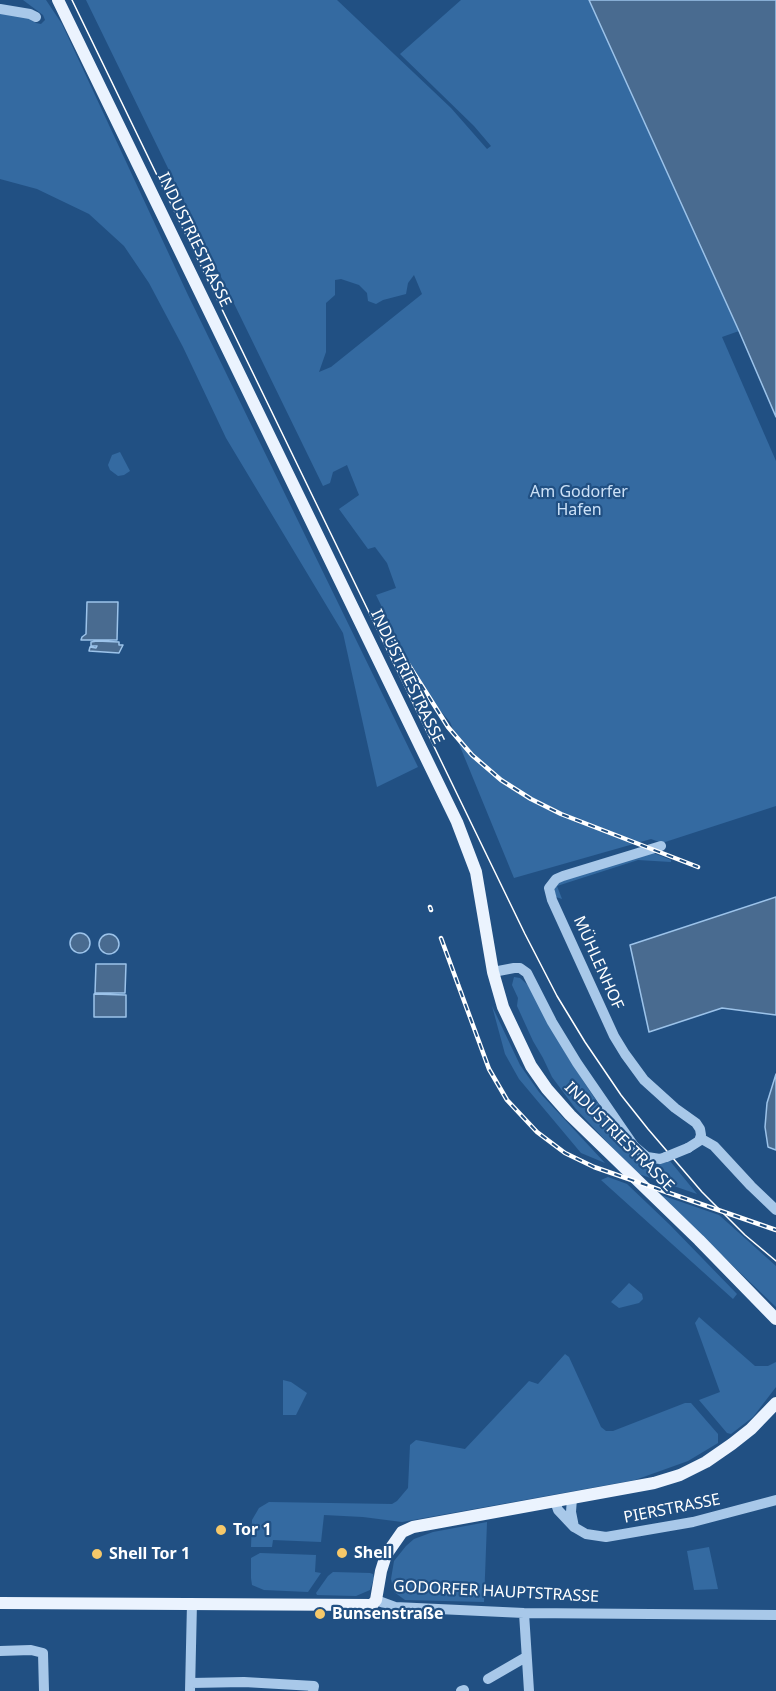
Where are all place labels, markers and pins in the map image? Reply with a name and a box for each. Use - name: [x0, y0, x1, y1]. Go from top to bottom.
- place label: Tor 1: [233, 1520, 272, 1540]
- marker: Tor 1: [214, 1523, 228, 1537]
- place label: Shell: [354, 1543, 392, 1563]
- place label: Shell Tor 1: [109, 1544, 190, 1564]
- marker: Shell: [335, 1546, 349, 1560]
- marker: Shell Tor 1: [90, 1547, 104, 1561]
- place label: Bunsenstraße: [332, 1604, 444, 1624]
- marker: Bunsenstraße: [313, 1607, 327, 1621]

